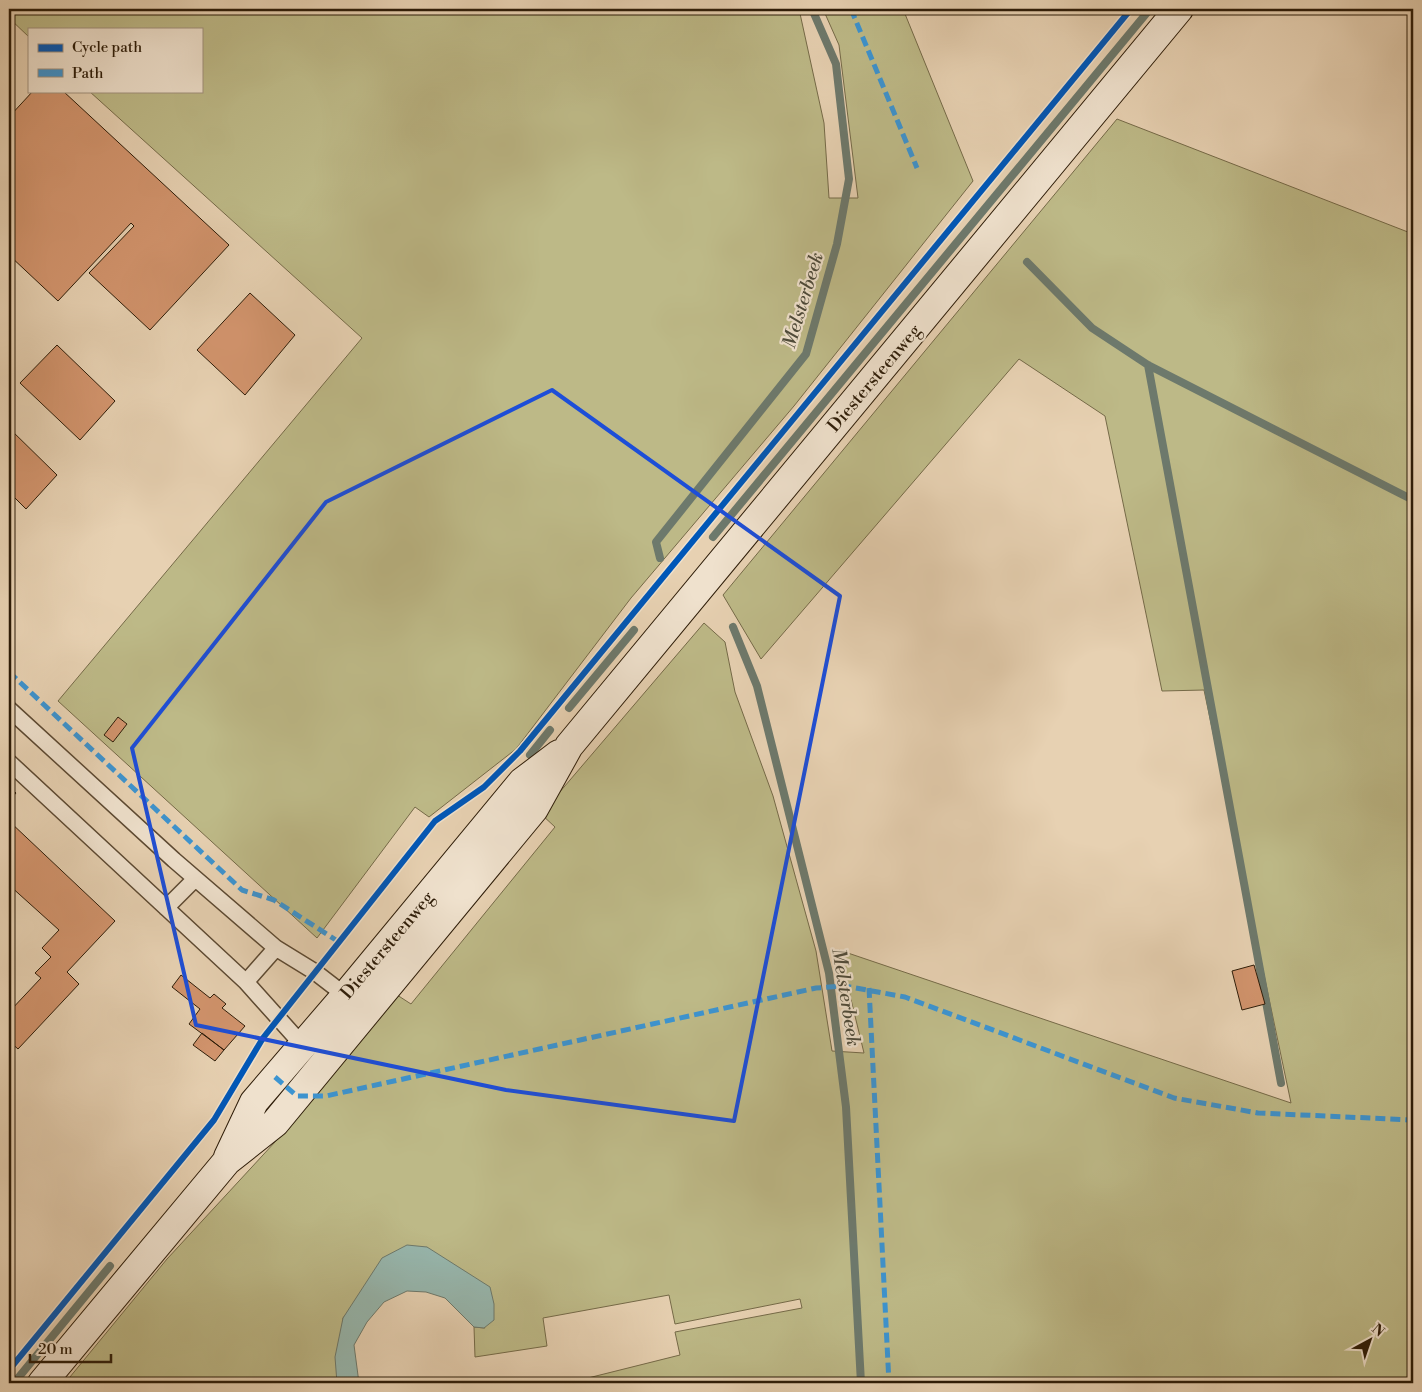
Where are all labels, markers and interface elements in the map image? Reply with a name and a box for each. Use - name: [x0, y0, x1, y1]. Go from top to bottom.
- legend: [28, 28, 202, 92]
- text: Cycle path: [72, 38, 142, 57]
- text: Path: [72, 64, 104, 83]
- water label: Melsterbeek: [777, 249, 829, 351]
- street label: Diestersteenweg: [823, 319, 927, 437]
- street label: Diestersteenweg: [336, 886, 440, 1004]
- water label: Melsterbeek: [826, 946, 866, 1048]
- north arrow: [1344, 1314, 1394, 1364]
- text: N: [1368, 1320, 1388, 1341]
- scale bar: [30, 1332, 111, 1364]
- text: 20 m: [38, 1340, 73, 1359]

